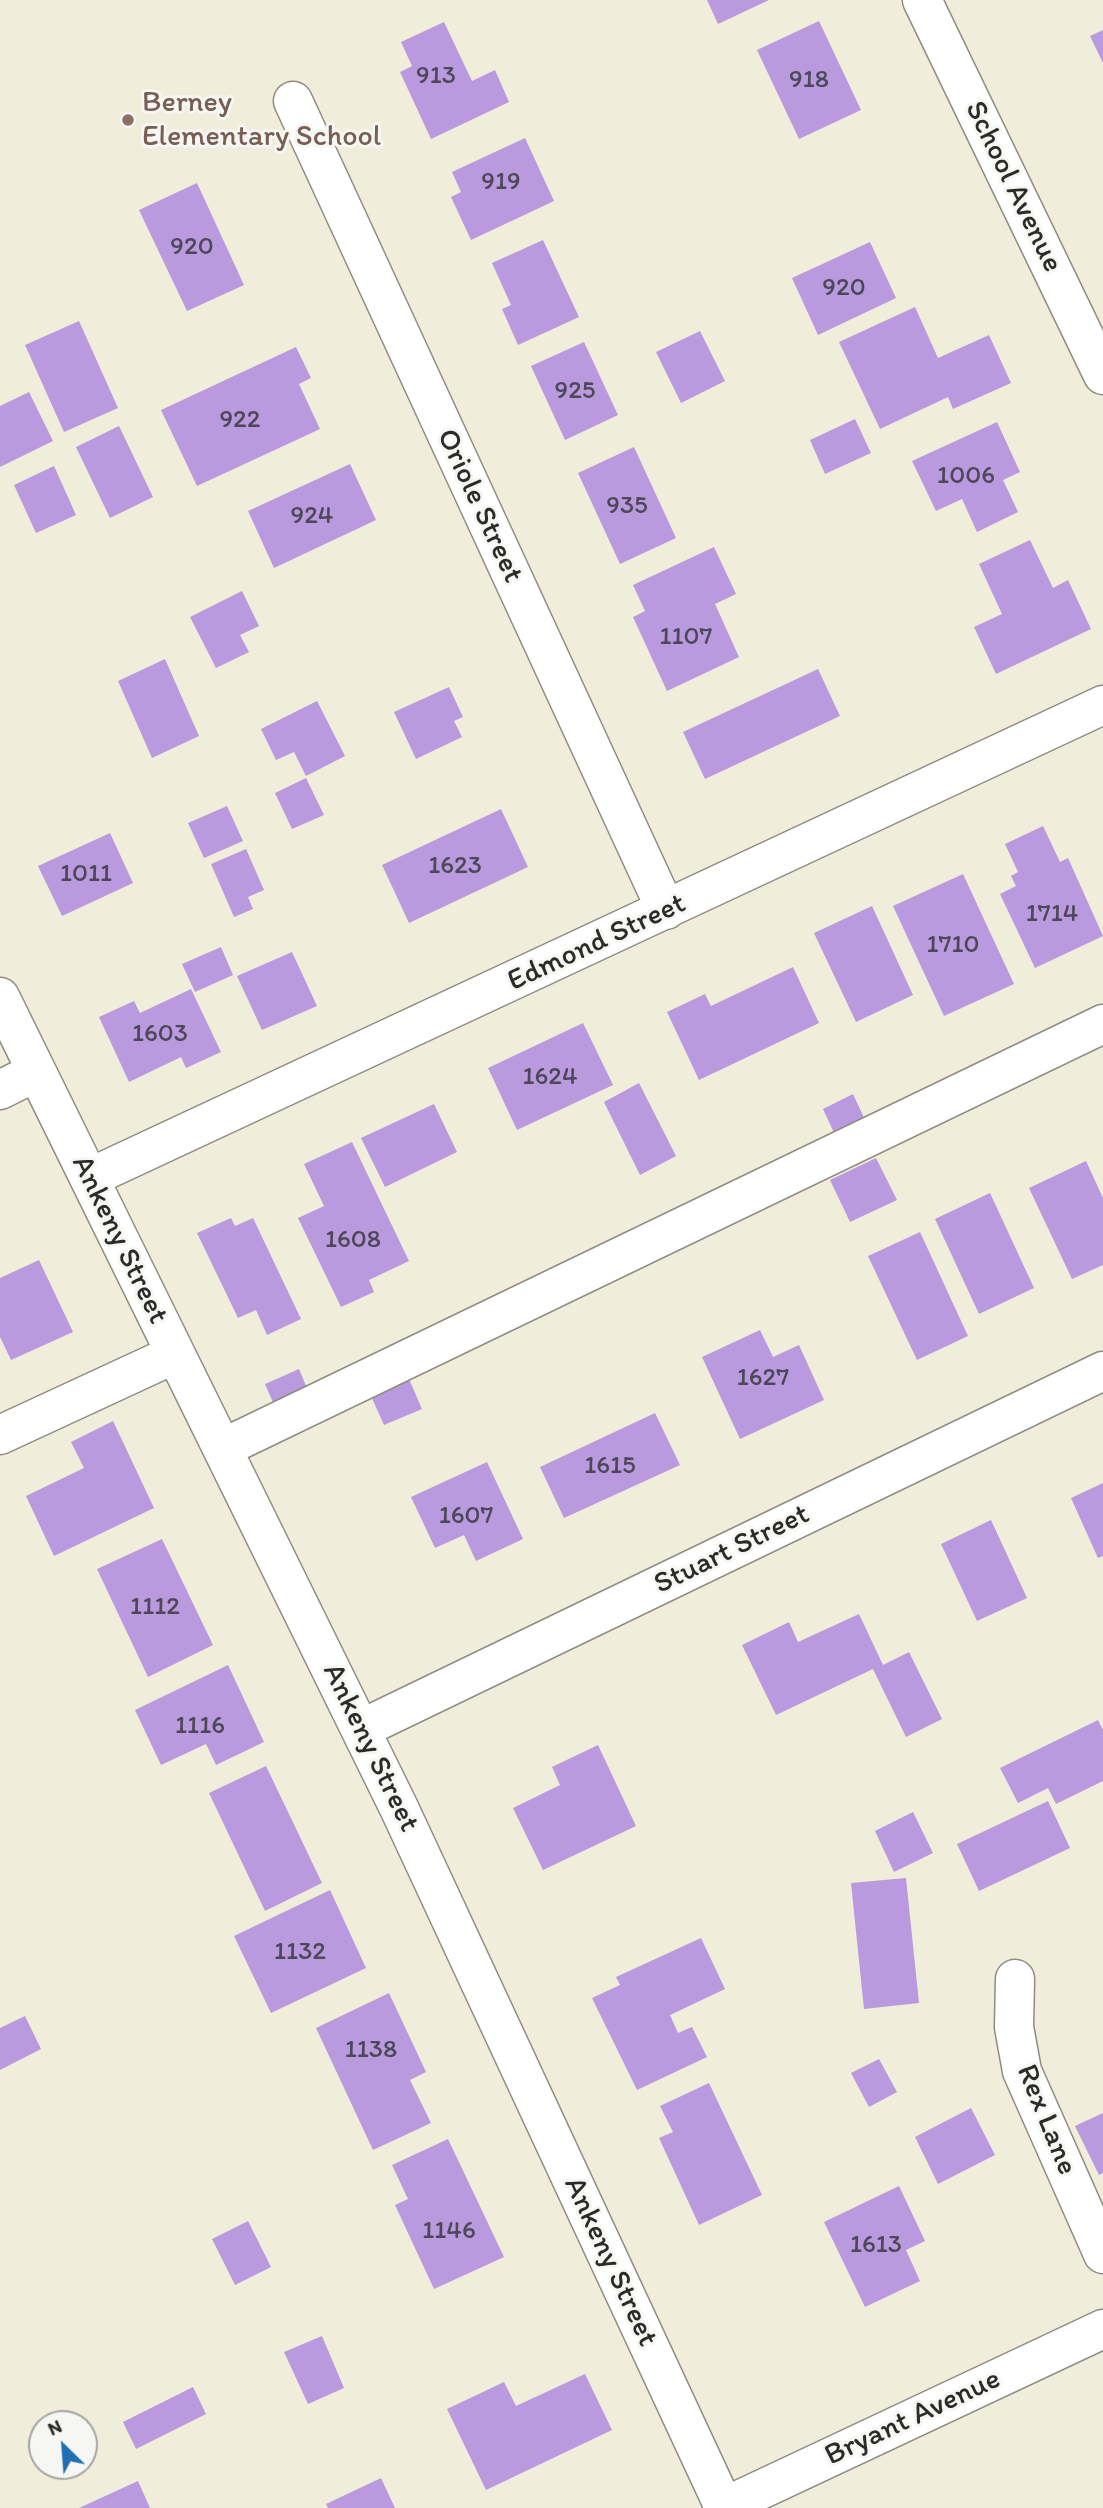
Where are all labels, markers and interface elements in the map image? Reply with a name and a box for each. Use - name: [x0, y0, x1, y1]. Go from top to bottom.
- house number: 913: [416, 60, 456, 92]
- house number: 918: [789, 64, 829, 96]
- place label: Berney Elementary School: [142, 85, 381, 155]
- street label: School Avenue: [956, 96, 1070, 278]
- marker: Berney Elementary School: [120, 112, 136, 128]
- house number: 919: [481, 166, 521, 198]
- house number: 920: [170, 231, 214, 263]
- house number: 920: [822, 272, 866, 304]
- house number: 925: [555, 375, 595, 407]
- house number: 922: [220, 404, 260, 436]
- street label: Oriole Street: [428, 423, 530, 589]
- house number: 1006: [937, 460, 995, 492]
- house number: 935: [606, 490, 648, 522]
- house number: 924: [291, 500, 333, 532]
- house number: 1107: [659, 621, 713, 653]
- house number: 1623: [428, 850, 482, 882]
- house number: 1011: [60, 858, 112, 890]
- street label: Edmond Street: [502, 886, 692, 1000]
- house number: 1714: [1026, 898, 1078, 930]
- house number: 1710: [926, 929, 980, 961]
- house number: 1603: [132, 1018, 188, 1050]
- house number: 1624: [522, 1061, 578, 1093]
- street label: Ankeny Street: [63, 1150, 175, 1330]
- house number: 1608: [325, 1224, 381, 1256]
- house number: 1627: [737, 1362, 789, 1394]
- house number: 1615: [584, 1450, 636, 1482]
- street label: Stuart Street: [649, 1497, 815, 1603]
- house number: 1607: [439, 1500, 493, 1532]
- house number: 1112: [130, 1591, 180, 1623]
- street label: Ankeny Street: [314, 1658, 426, 1838]
- house number: 1116: [175, 1710, 225, 1742]
- house number: 1132: [274, 1936, 326, 1968]
- house number: 1138: [345, 2034, 397, 2066]
- street label: Rex Lane: [1008, 2060, 1084, 2180]
- street label: Ankeny Street: [555, 2172, 665, 2352]
- house number: 1146: [422, 2215, 476, 2247]
- house number: 1613: [850, 2229, 902, 2261]
- street label: Bryant Avenue: [819, 2362, 1007, 2474]
- north arrow: [28, 2410, 98, 2480]
- text: N: [44, 2414, 65, 2440]

